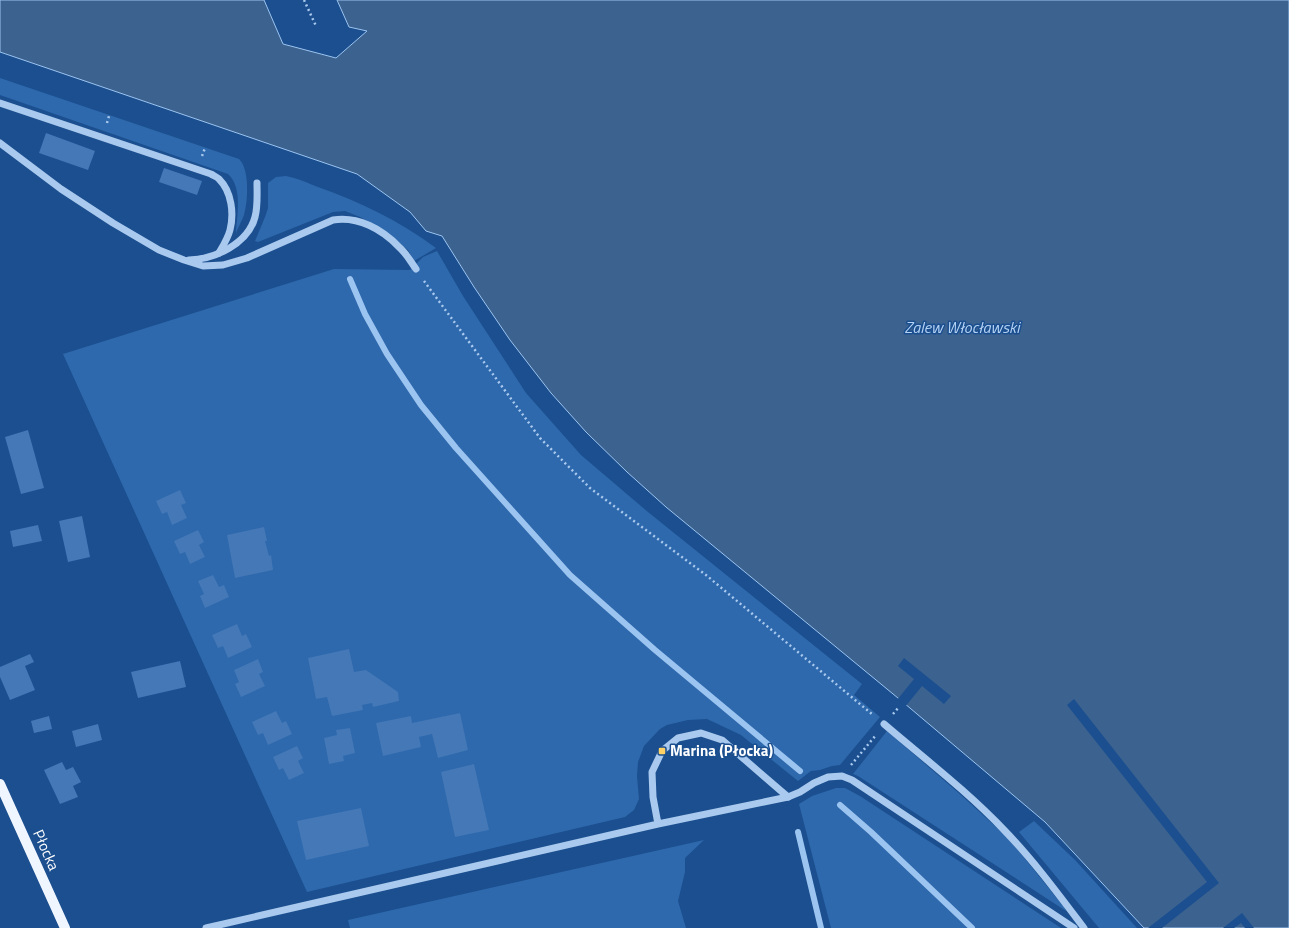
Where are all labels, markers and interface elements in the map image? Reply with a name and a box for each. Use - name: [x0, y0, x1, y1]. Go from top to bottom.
- water label: Zalew Włocławski: [905, 315, 1021, 339]
- place label: Marina (Płocka): [670, 739, 773, 762]
- marker: Marina (Płocka): [657, 746, 667, 756]
- street label: Płocka: [27, 826, 66, 874]

